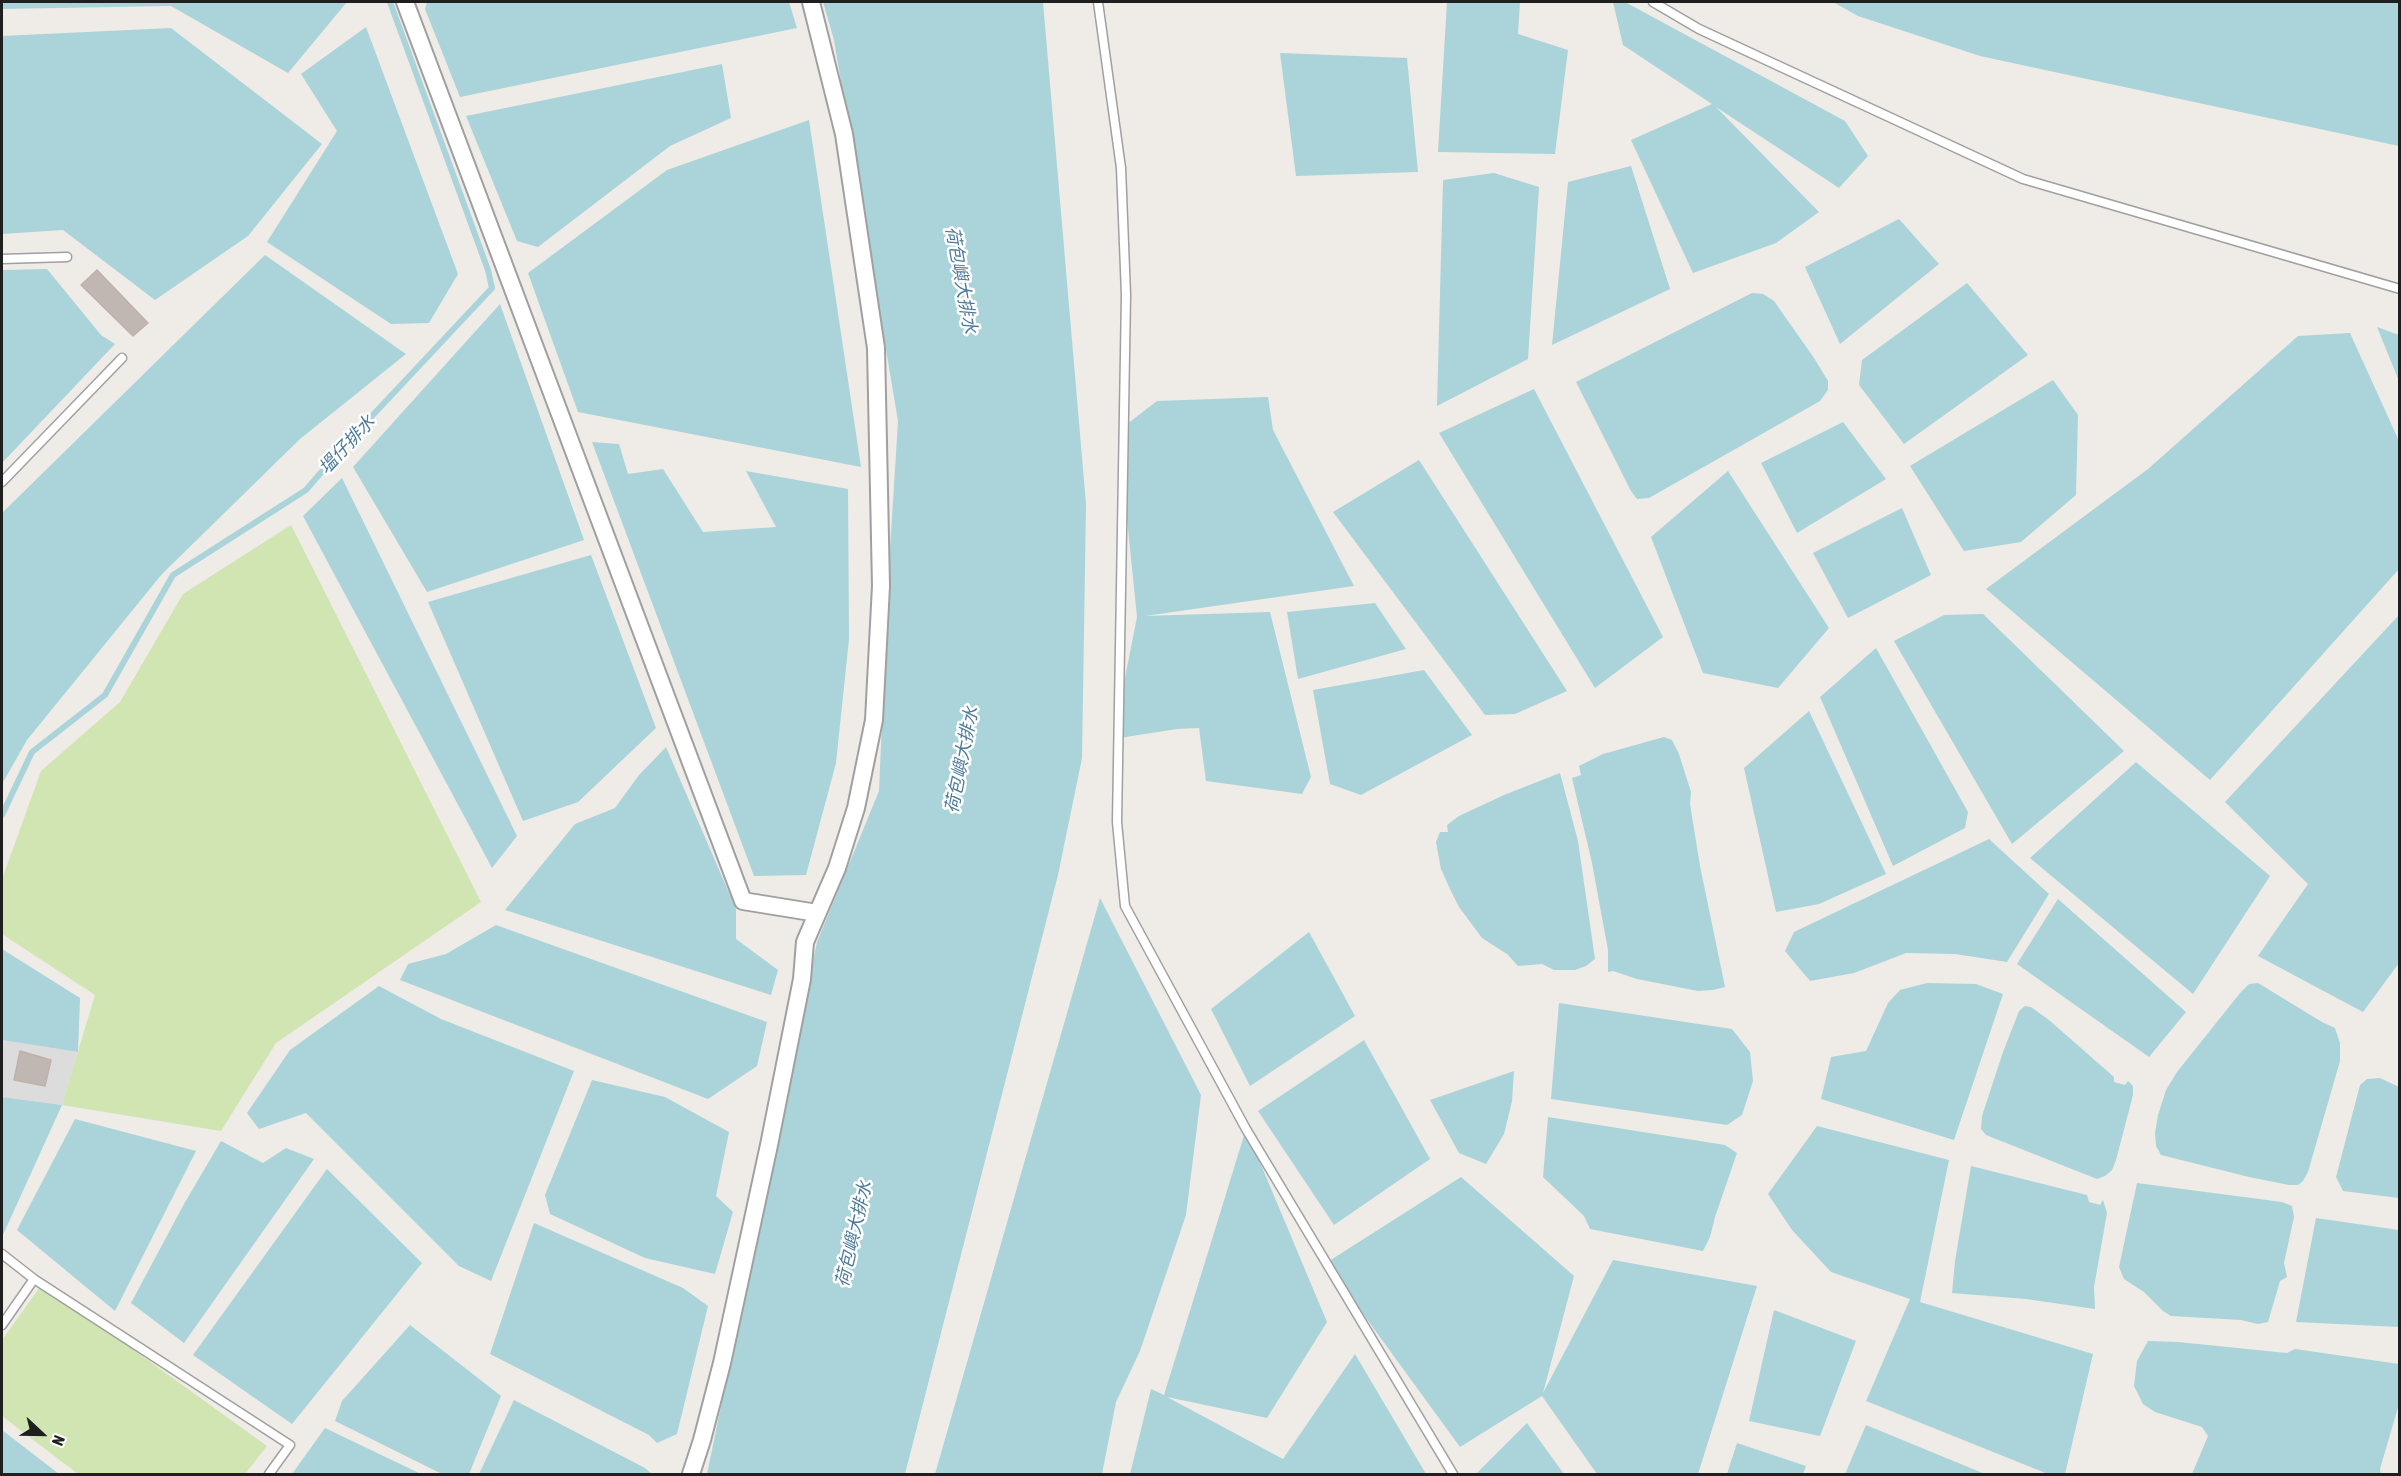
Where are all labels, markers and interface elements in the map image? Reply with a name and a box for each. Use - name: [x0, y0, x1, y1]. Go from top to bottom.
- water label: 荷包嶼大排水: [941, 225, 981, 335]
- water label: 塭仔排水: [315, 411, 379, 479]
- water label: 荷包嶼大排水: [941, 705, 983, 815]
- water label: 荷包嶼大排水: [831, 1179, 877, 1289]
- north arrow: [12, 1404, 72, 1464]
- text: N: [49, 1433, 69, 1448]

